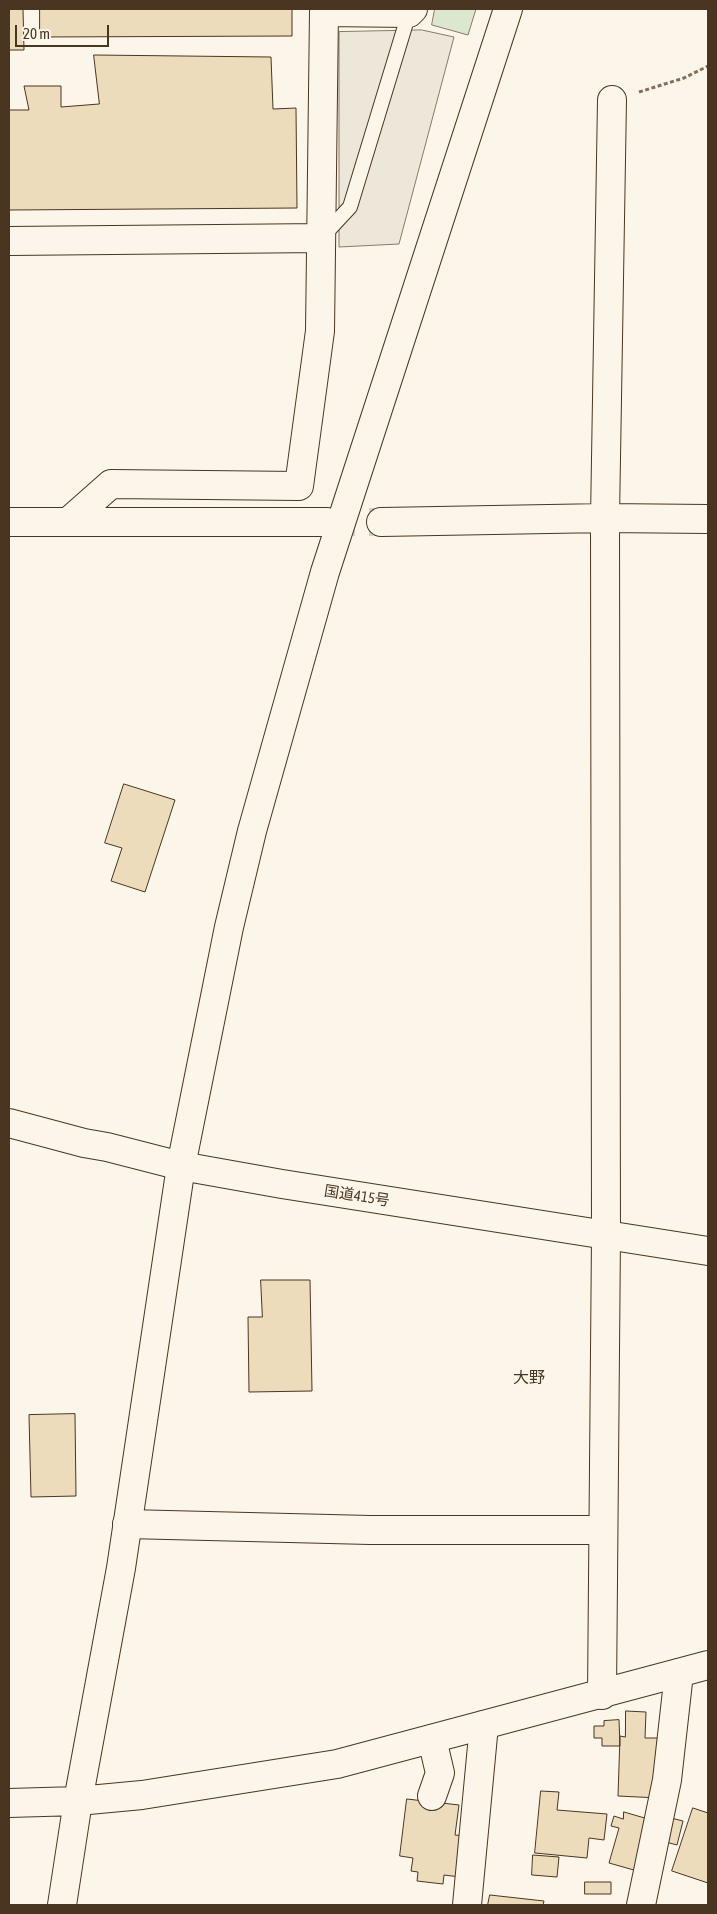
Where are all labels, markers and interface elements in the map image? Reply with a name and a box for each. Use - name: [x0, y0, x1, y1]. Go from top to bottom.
- scale bar: [18, 15, 111, 47]
- text: 20 m: [23, 25, 50, 42]
- street label: 国道415号: [323, 1182, 391, 1210]
- district label: 大野: [513, 1368, 545, 1388]

